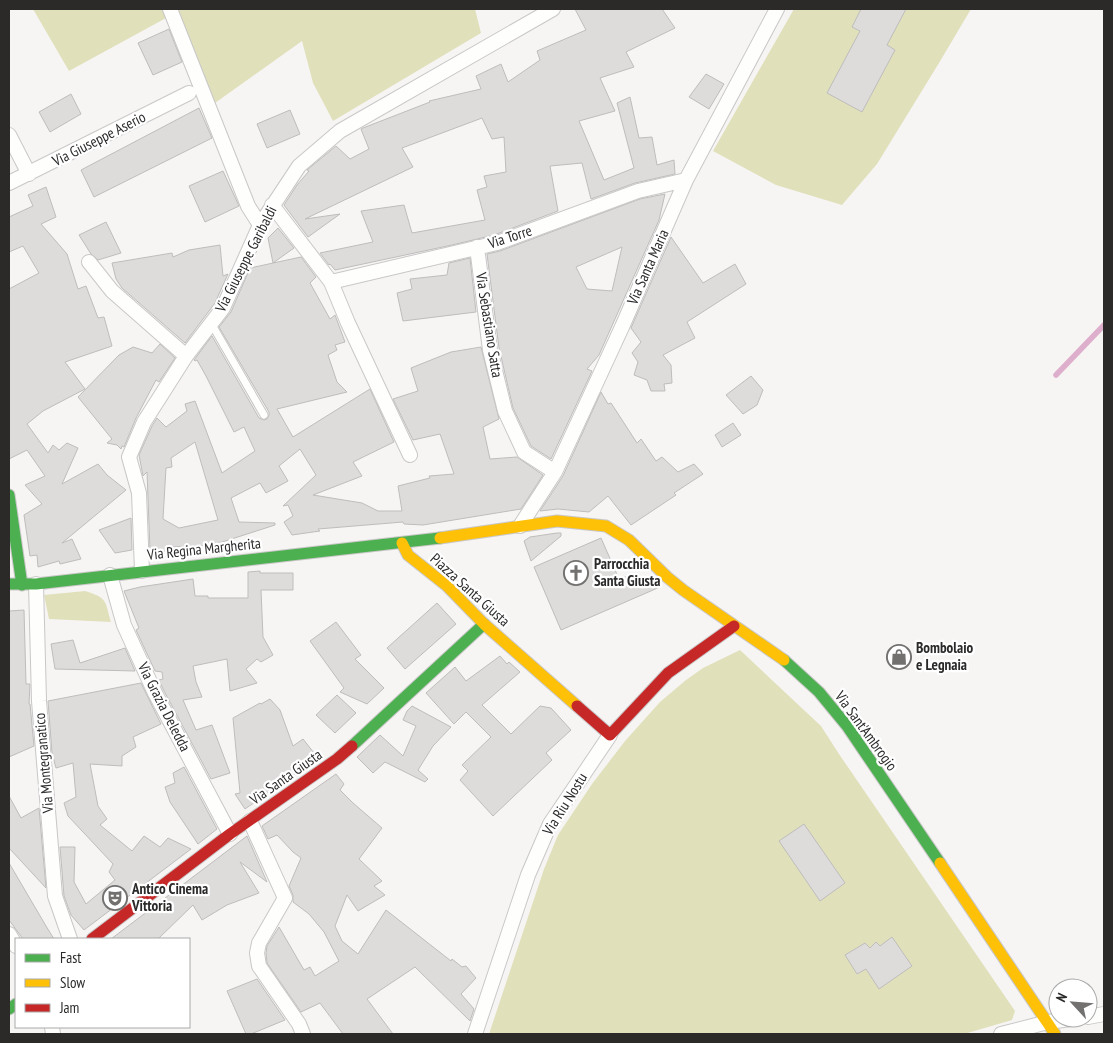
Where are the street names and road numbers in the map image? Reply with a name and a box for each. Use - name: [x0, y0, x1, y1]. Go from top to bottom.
- street label: Via Giuseppe Aserio: [48, 107, 149, 171]
- street label: Via Giuseppe Garibaldi: [210, 202, 281, 316]
- street label: Via Torre: [485, 221, 534, 253]
- street label: Via Santa Maria: [622, 226, 673, 308]
- street label: Via Sebastiano Satta: [472, 270, 507, 379]
- street label: Via Regina Margherita: [145, 533, 262, 564]
- street label: Piazza Santa Giusta: [427, 549, 514, 630]
- street label: Via Grazia Deledda: [133, 658, 195, 755]
- street label: Via Sant'Ambrogio: [831, 686, 902, 774]
- street label: Via Montegranatico: [30, 712, 57, 815]
- street label: Via Santa Giusta: [245, 745, 326, 809]
- street label: Via Riu Nostu: [538, 769, 591, 839]

